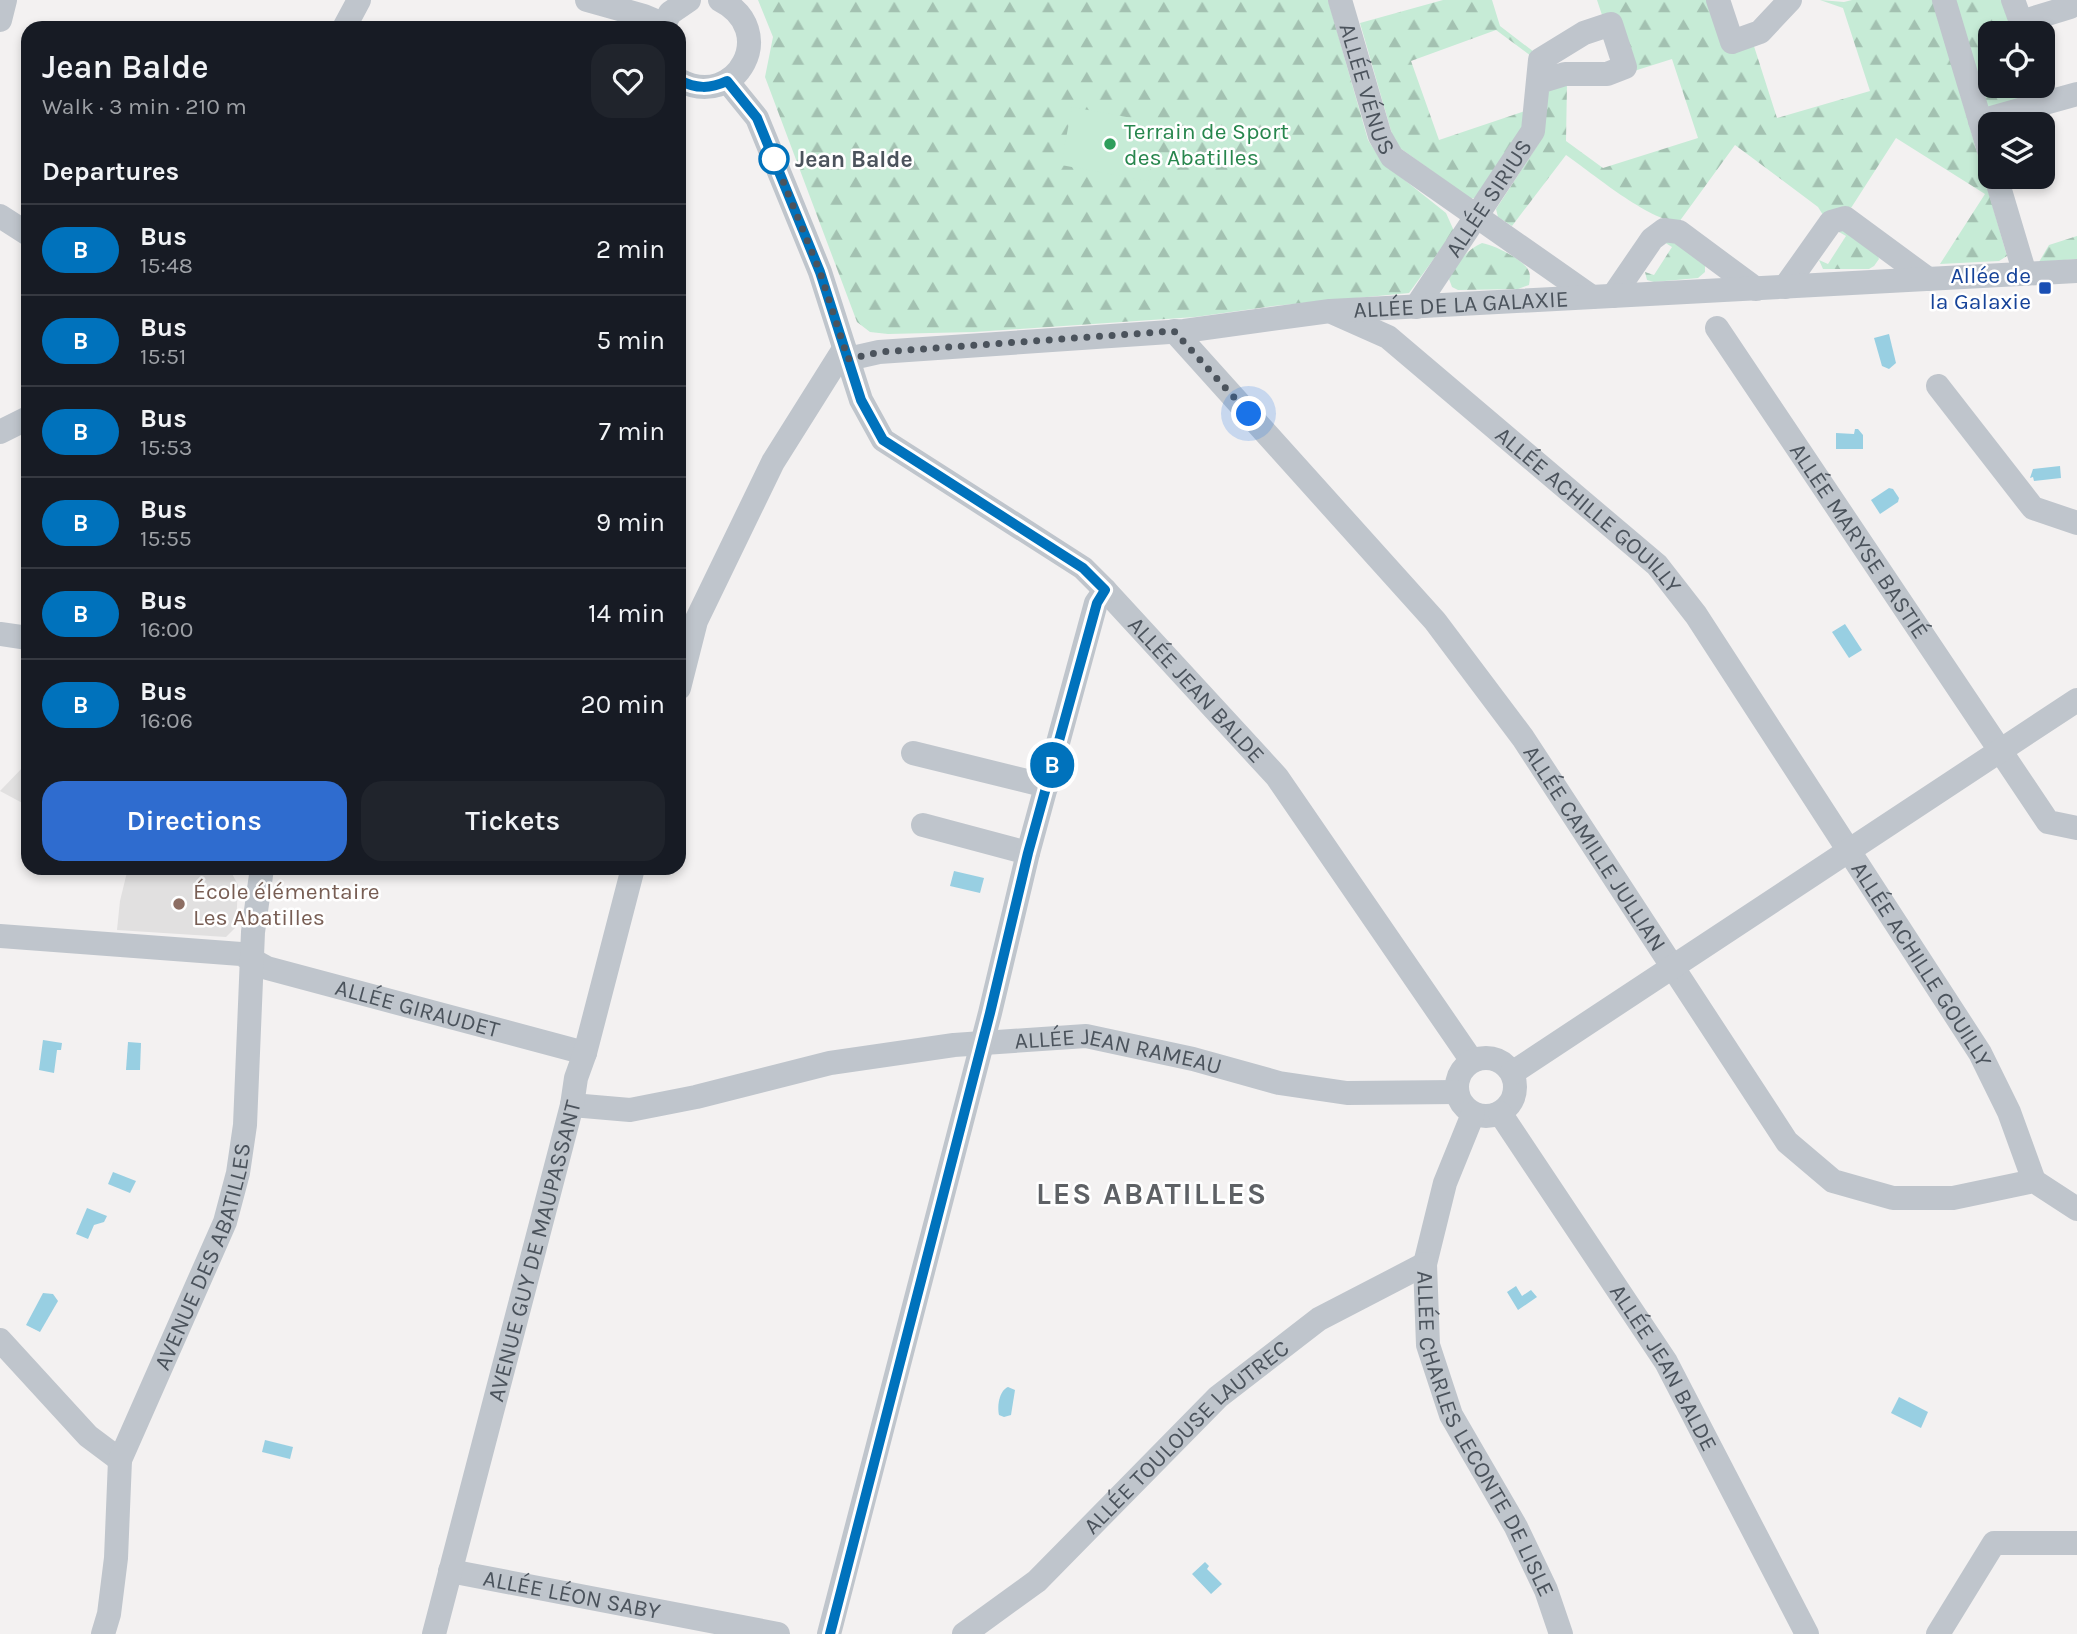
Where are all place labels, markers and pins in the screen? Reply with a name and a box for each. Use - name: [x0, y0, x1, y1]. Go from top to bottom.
- place label: Terrain de Sport des Abatilles: [1124, 118, 1289, 171]
- marker: Terrain de Sport des Abatilles: [1102, 136, 1118, 152]
- marker: Jean Balde: [759, 144, 789, 174]
- place label: Jean Balde: [795, 146, 913, 173]
- place label: Allée de la Galaxie: [1929, 262, 2031, 315]
- marker: Allée de la Galaxie: [2037, 280, 2053, 296]
- place label: École élémentaire Les Abatilles: [193, 878, 380, 931]
- marker: École élémentaire Les Abatilles: [171, 896, 187, 912]

